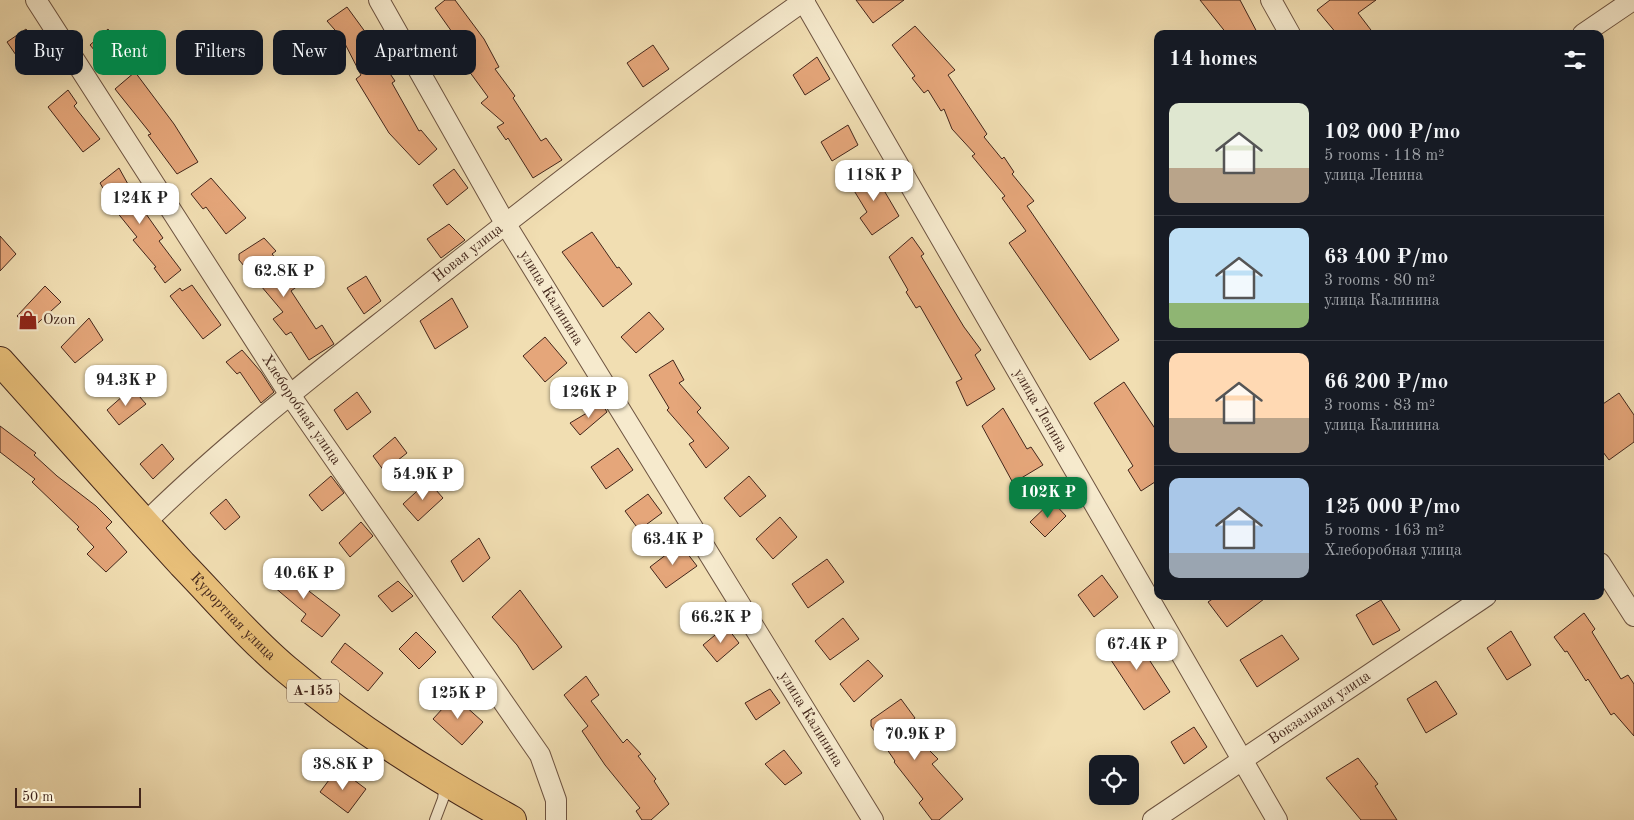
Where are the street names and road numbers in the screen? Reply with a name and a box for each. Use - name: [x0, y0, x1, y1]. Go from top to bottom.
- street label: Новая улица: [430, 221, 506, 285]
- street label: улица Калинина: [516, 248, 586, 348]
- street label: Хлеборобная улица: [259, 352, 344, 468]
- street label: улица Ленина: [1010, 366, 1070, 455]
- street label: Курортная улица: [187, 570, 279, 664]
- street label: Вокзальная улица: [1266, 668, 1374, 747]
- street label: улица Калинина: [776, 669, 846, 770]
- road number: А-155: [287, 679, 339, 702]

